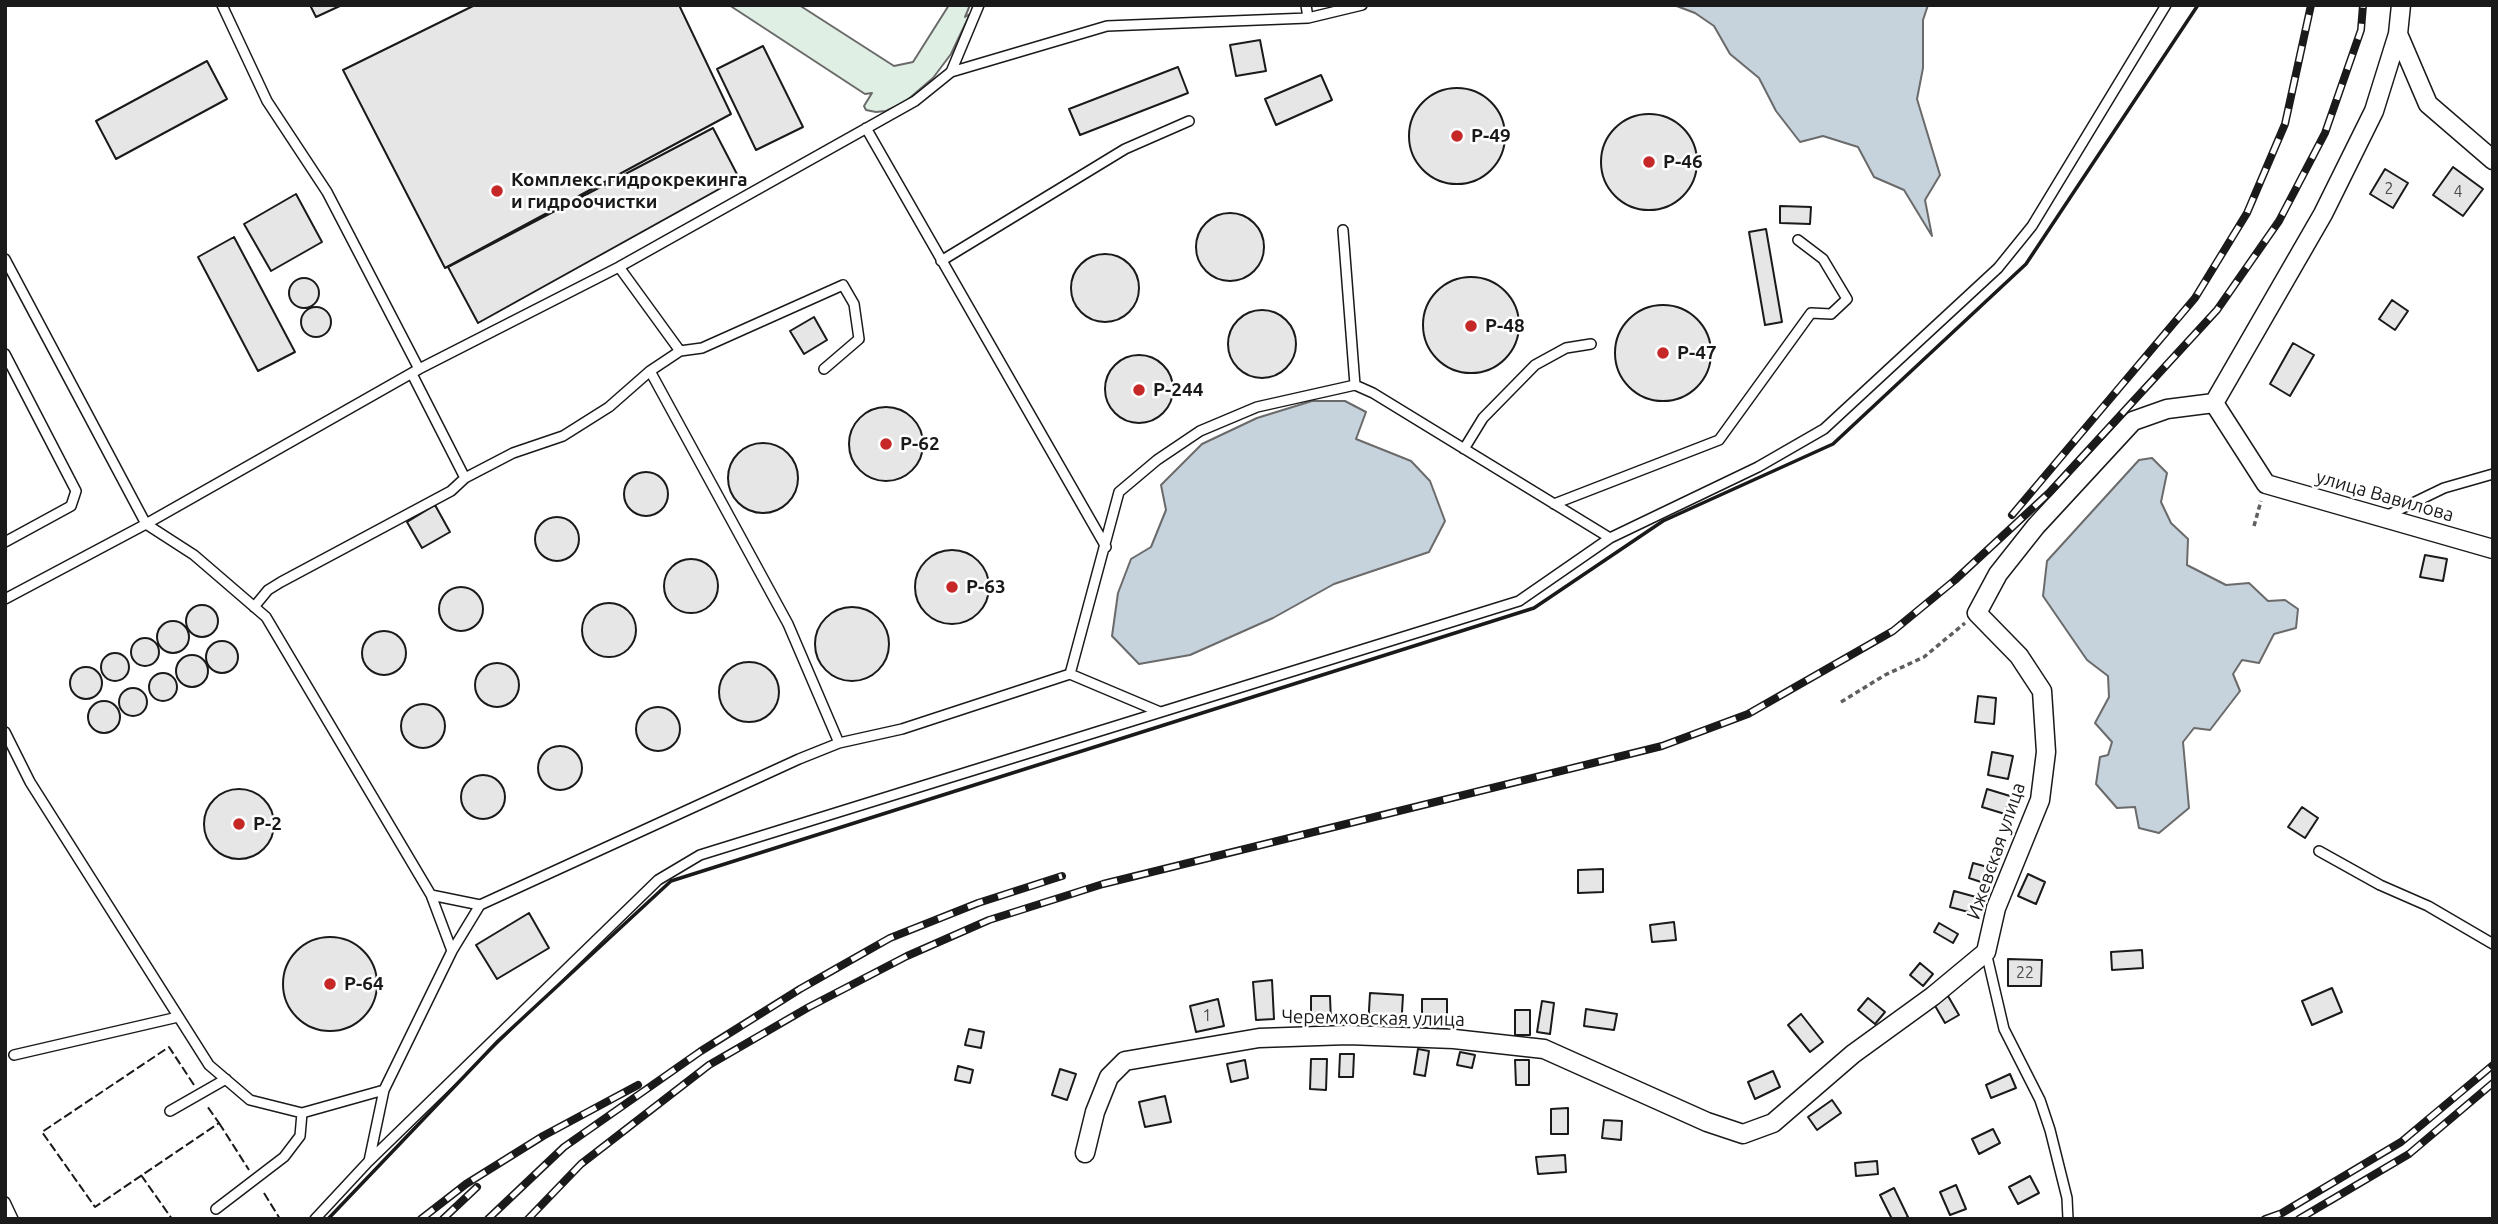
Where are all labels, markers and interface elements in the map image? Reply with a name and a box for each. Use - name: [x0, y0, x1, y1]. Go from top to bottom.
- place label: Р-49: [1471, 125, 1511, 147]
- marker: Р-49: [1449, 128, 1465, 144]
- place label: Р-46: [1663, 151, 1703, 173]
- marker: Р-46: [1641, 154, 1657, 170]
- place label: Комплекс гидрокрекинга и гидроочистки: [511, 169, 748, 213]
- house number: 2: [2384, 179, 2394, 199]
- house number: 4: [2453, 182, 2463, 202]
- marker: Комплекс гидрокрекинга и гидроочистки: [489, 183, 505, 199]
- place label: Р-48: [1485, 315, 1525, 337]
- marker: Р-48: [1463, 318, 1479, 334]
- place label: Р-47: [1677, 342, 1717, 364]
- marker: Р-47: [1655, 345, 1671, 361]
- place label: Р-244: [1153, 379, 1203, 401]
- marker: Р-244: [1131, 382, 1147, 398]
- place label: Р-62: [900, 433, 940, 455]
- marker: Р-62: [878, 436, 894, 452]
- street label: улица Вавилова: [2313, 465, 2457, 527]
- place label: Р-63: [966, 576, 1006, 598]
- marker: Р-63: [944, 579, 960, 595]
- street label: Ижевская улица: [1962, 780, 2030, 922]
- place label: Р-2: [253, 813, 282, 835]
- marker: Р-2: [231, 816, 247, 832]
- house number: 22: [2016, 963, 2034, 983]
- place label: Р-64: [344, 973, 384, 995]
- marker: Р-64: [322, 976, 338, 992]
- street label: Черемховская улица: [1281, 1005, 1465, 1031]
- house number: 1: [1202, 1006, 1212, 1026]

